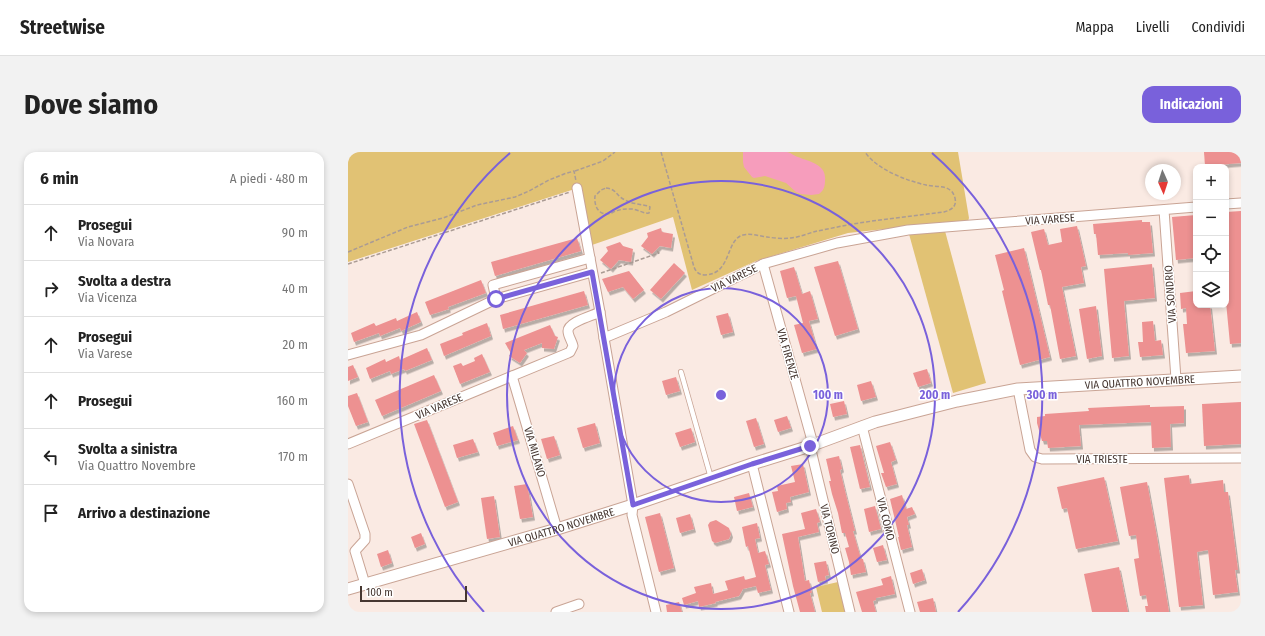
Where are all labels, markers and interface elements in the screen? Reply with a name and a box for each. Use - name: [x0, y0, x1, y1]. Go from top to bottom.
- text: Streetwise: [20, 16, 105, 39]
- text: Mappa: [1075, 19, 1114, 36]
- text: Livelli: [1136, 19, 1170, 36]
- text: Condividi: [1192, 19, 1245, 36]
- button: Indicazioni: [1142, 86, 1241, 123]
- text: Dove siamo: [24, 88, 158, 121]
- north arrow: [1145, 164, 1181, 200]
- map controls: [1193, 164, 1229, 308]
- button: +: [1193, 164, 1229, 200]
- text: 6 min: [40, 168, 79, 189]
- text: A piedi · 480 m: [230, 171, 308, 186]
- button: −: [1193, 200, 1229, 236]
- street label: VIA VARESE: [1025, 211, 1075, 228]
- text: Prosegui: [78, 216, 132, 234]
- icon: ahead: [40, 222, 62, 244]
- text: 90 m: [282, 225, 308, 240]
- text: Via Novara: [78, 234, 134, 249]
- button: locate: [1193, 236, 1229, 272]
- street label: VIA VARESE: [709, 262, 759, 295]
- street label: VIA SONDRIO: [1162, 264, 1179, 323]
- text: Svolta a destra: [78, 272, 171, 290]
- button: layers: [1193, 272, 1229, 308]
- icon: right: [40, 278, 62, 300]
- text: 40 m: [282, 281, 308, 296]
- text: Via Vicenza: [78, 290, 137, 305]
- route start: [487, 290, 505, 308]
- street label: VIA FIRENZE: [774, 327, 801, 381]
- text: Prosegui: [78, 328, 132, 346]
- icon: ahead: [40, 334, 62, 356]
- text: 20 m: [282, 337, 308, 352]
- text: Via Varese: [78, 346, 132, 361]
- street label: VIA QUATTRO NOVEMBRE: [1085, 373, 1195, 392]
- centre of rings: [714, 388, 728, 402]
- text: 100 m: [813, 388, 843, 402]
- text: 200 m: [919, 388, 950, 402]
- text: 300 m: [1026, 388, 1057, 402]
- icon: ahead: [40, 390, 62, 412]
- street label: VIA VARESE: [414, 391, 465, 422]
- text: Prosegui: [78, 392, 132, 410]
- text: 160 m: [277, 393, 308, 408]
- street label: VIA MILANO: [521, 425, 548, 479]
- route end: [801, 437, 819, 455]
- text: Svolta a sinistra: [78, 440, 178, 458]
- icon: left: [40, 446, 62, 468]
- text: 170 m: [278, 449, 308, 464]
- street label: VIA TRIESTE: [1076, 453, 1128, 466]
- text: Via Quattro Novembre: [78, 458, 196, 473]
- street label: VIA COMO: [874, 496, 897, 542]
- icon: arrive: [40, 502, 62, 524]
- street label: VIA TORINO: [817, 503, 842, 555]
- text: Arrivo a destinazione: [78, 504, 210, 522]
- street label: VIA QUATTRO NOVEMBRE: [507, 505, 616, 550]
- scale bar: [360, 584, 467, 603]
- text: 100 m: [366, 586, 393, 599]

